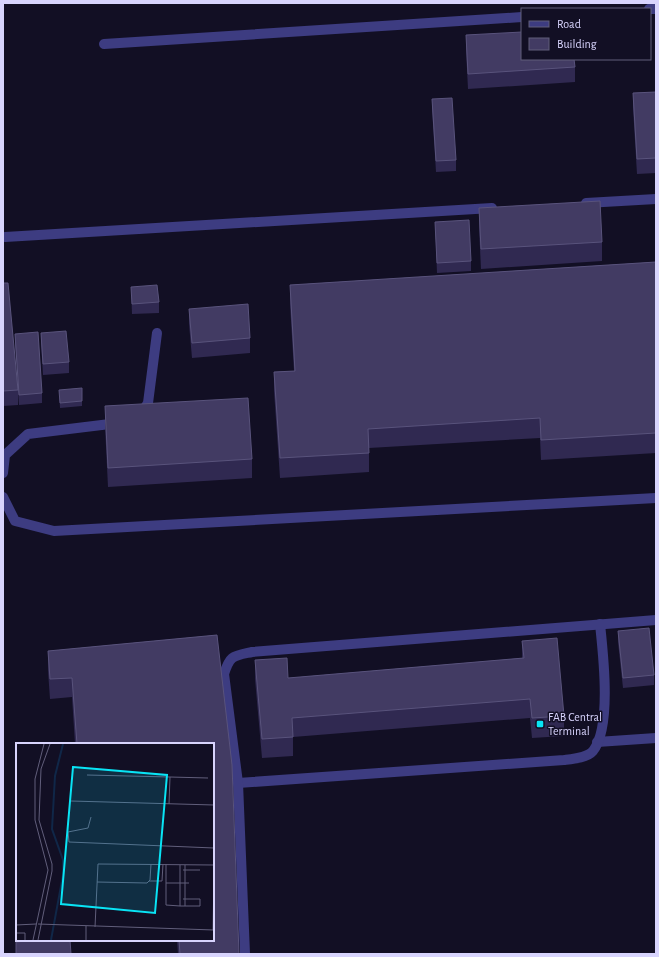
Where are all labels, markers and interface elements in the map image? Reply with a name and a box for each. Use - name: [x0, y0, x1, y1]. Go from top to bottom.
- legend: [521, 8, 651, 60]
- text: Road: [557, 18, 581, 30]
- text: Building: [557, 38, 597, 50]
- place label: FAB Central Terminal: [548, 711, 602, 737]
- marker: FAB Central Terminal: [535, 719, 545, 729]
- inset map: [16, 743, 214, 941]

